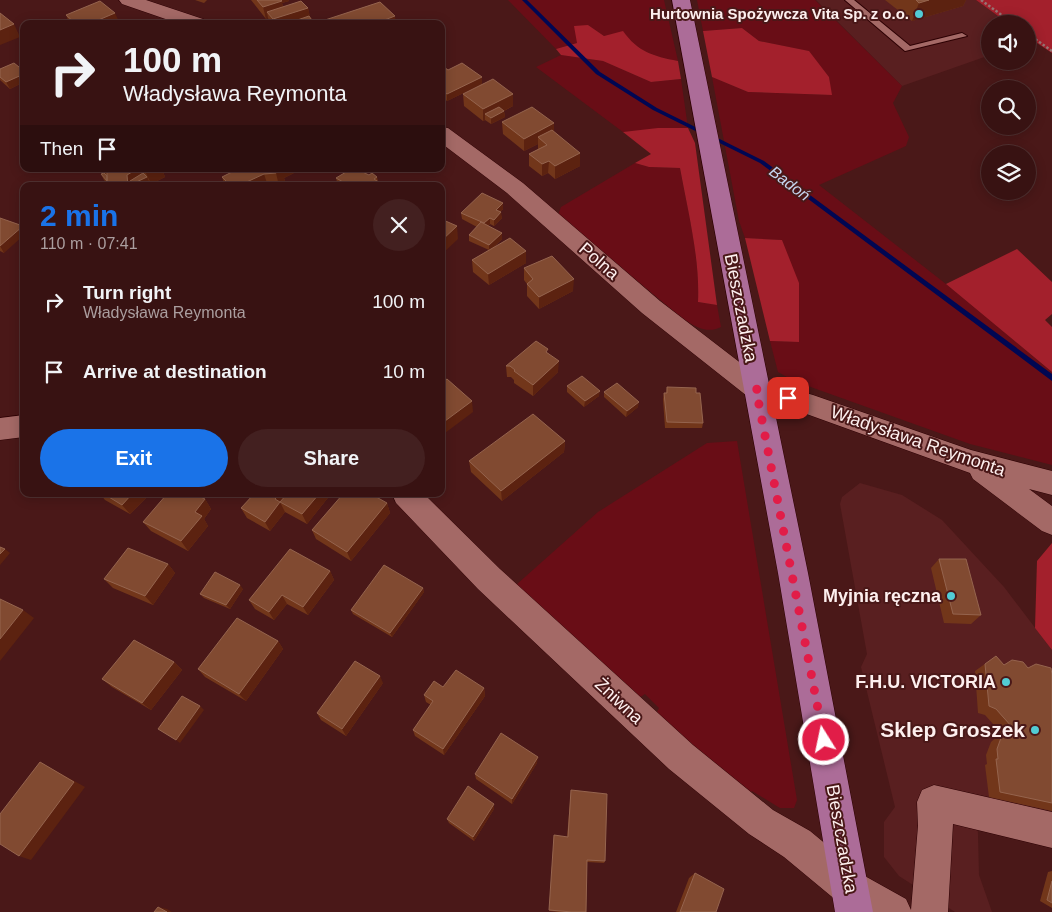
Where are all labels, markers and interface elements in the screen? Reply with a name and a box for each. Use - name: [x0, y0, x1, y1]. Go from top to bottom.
- place label: Hurtownia Spożywcza Vita Sp. z o.o.: [650, 5, 909, 22]
- marker: Hurtownia Spożywcza Vita Sp. z o.o.: [913, 8, 925, 20]
- map controls: [981, 15, 1036, 200]
- button: sound: [981, 15, 1036, 70]
- icon: right: [40, 40, 105, 105]
- text: 100 m: [123, 40, 222, 79]
- button: search: [981, 80, 1036, 135]
- text: Władysława Reymonta: [123, 81, 347, 106]
- icon: arrive: [93, 135, 121, 163]
- text: Then: [40, 138, 83, 159]
- button: layers: [981, 145, 1036, 200]
- water label: Badoń: [766, 163, 813, 204]
- text: 2 min: [40, 199, 118, 232]
- button: close: [373, 199, 425, 251]
- text: 110 m · 07:41: [40, 235, 138, 252]
- street label: Polna: [575, 238, 624, 284]
- street label: Bieszczadzka: [721, 252, 762, 365]
- text: Turn right: [83, 282, 171, 303]
- icon: right: [40, 288, 68, 316]
- text: 100 m: [372, 291, 425, 312]
- text: Władysława Reymonta: [83, 304, 246, 321]
- icon: arrive: [40, 358, 68, 386]
- text: Arrive at destination: [83, 361, 267, 382]
- text: 10 m: [383, 361, 425, 382]
- pin: [767, 377, 809, 419]
- icon: arrive: [774, 384, 802, 412]
- street label: Władysława Reymonta: [828, 402, 1009, 481]
- button: Exit: [40, 429, 228, 487]
- button: Share: [238, 429, 425, 487]
- place label: Myjnia ręczna: [823, 586, 942, 606]
- marker: Myjnia ręczna: [945, 590, 957, 602]
- place label: F.H.U. VICTORIA: [855, 672, 996, 692]
- street label: Żniwna: [591, 674, 648, 729]
- marker: F.H.U. VICTORIA: [1000, 676, 1012, 688]
- position arrow: [797, 713, 849, 765]
- place label: Sklep Groszek: [880, 718, 1025, 741]
- marker: Sklep Groszek: [1029, 724, 1041, 736]
- street label: Bieszczadzka: [823, 783, 862, 896]

